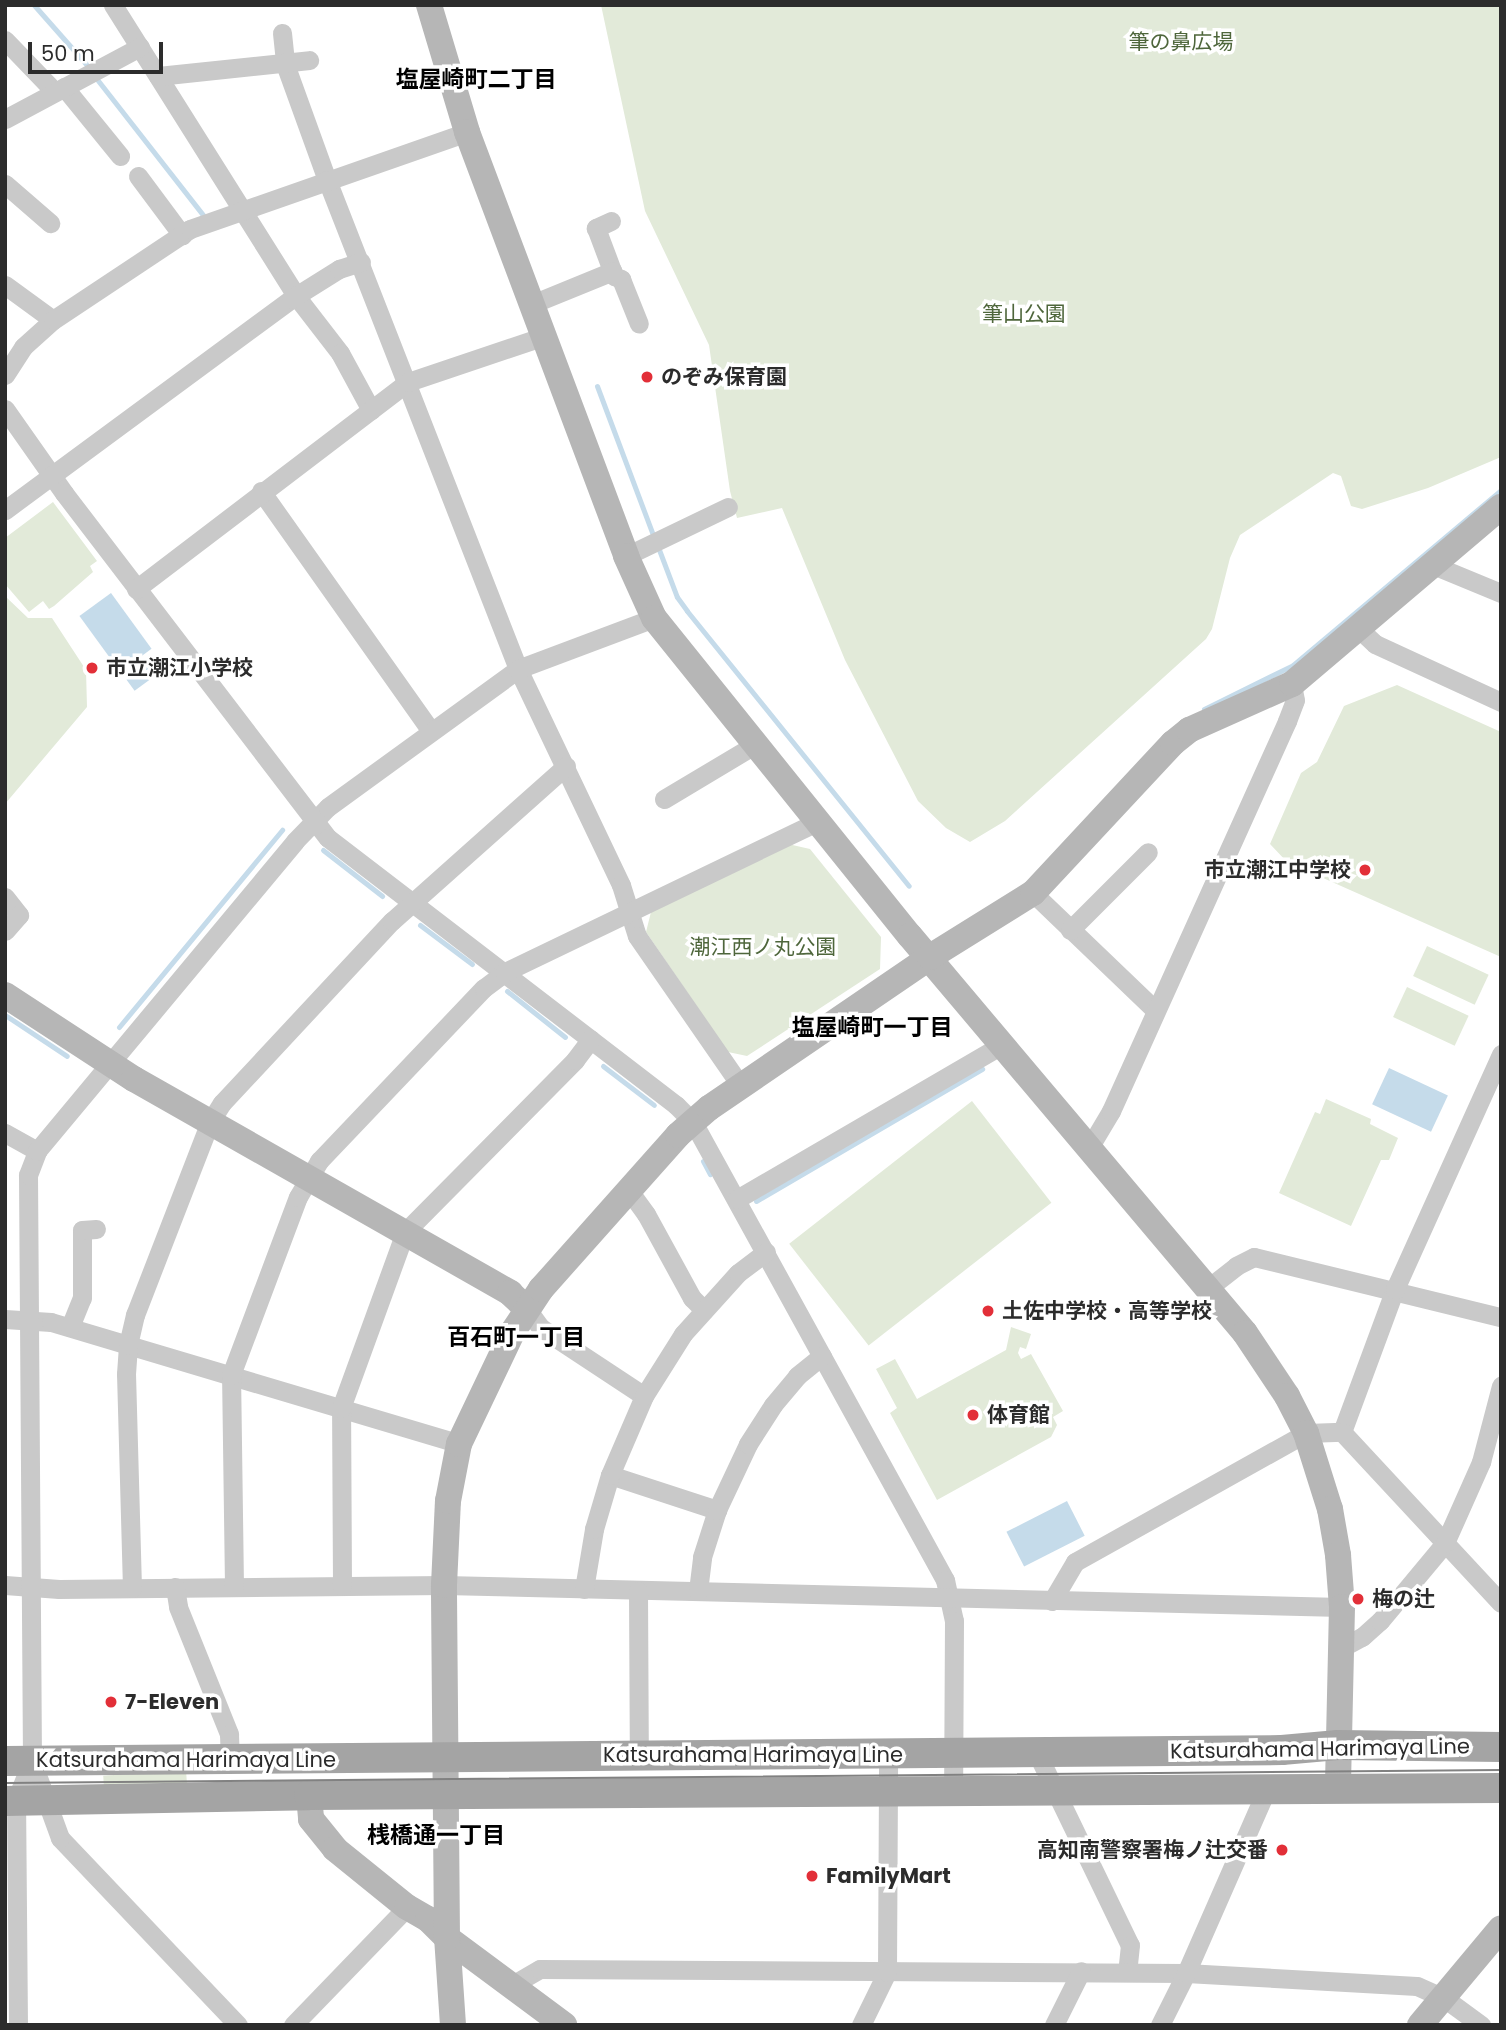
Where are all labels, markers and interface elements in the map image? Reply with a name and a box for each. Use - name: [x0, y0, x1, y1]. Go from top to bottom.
- scale bar: [32, 28, 166, 72]
- park label: 筆の鼻広場: [1129, 29, 1233, 55]
- text: 50 m: [41, 39, 95, 68]
- district label: 塩屋崎町二丁目: [396, 65, 556, 93]
- park label: 筆山公園: [982, 301, 1066, 327]
- place label: のぞみ保育園: [661, 364, 787, 390]
- marker: のぞみ保育園: [639, 369, 655, 385]
- place label: 市立潮江小学校: [106, 655, 253, 681]
- marker: 市立潮江小学校: [84, 660, 100, 676]
- place label: 市立潮江中学校: [1204, 857, 1351, 883]
- marker: 市立潮江中学校: [1357, 862, 1373, 878]
- park label: 潮江西ノ丸公園: [690, 934, 836, 960]
- district label: 塩屋崎町一丁目: [792, 1013, 952, 1041]
- place label: 土佐中学校・高等学校: [1002, 1298, 1212, 1324]
- marker: 土佐中学校・高等学校: [980, 1303, 996, 1319]
- district label: 百石町一丁目: [447, 1323, 585, 1351]
- place label: 体育館: [987, 1402, 1050, 1428]
- marker: 体育館: [965, 1407, 981, 1423]
- place label: 梅の辻: [1372, 1586, 1435, 1612]
- marker: 梅の辻: [1350, 1591, 1366, 1607]
- place label: 7-Eleven: [125, 1689, 219, 1715]
- marker: 7-Eleven: [103, 1694, 119, 1710]
- street label: Katsurahama Harimaya Line: [1170, 1734, 1470, 1764]
- street label: Katsurahama Harimaya Line: [603, 1742, 903, 1768]
- street label: Katsurahama Harimaya Line: [36, 1747, 336, 1773]
- district label: 桟橋通一丁目: [367, 1821, 505, 1849]
- place label: 高知南警察署梅ノ辻交番: [1037, 1837, 1268, 1863]
- marker: 高知南警察署梅ノ辻交番: [1274, 1842, 1290, 1858]
- place label: FamilyMart: [826, 1863, 951, 1889]
- marker: FamilyMart: [804, 1868, 820, 1884]

